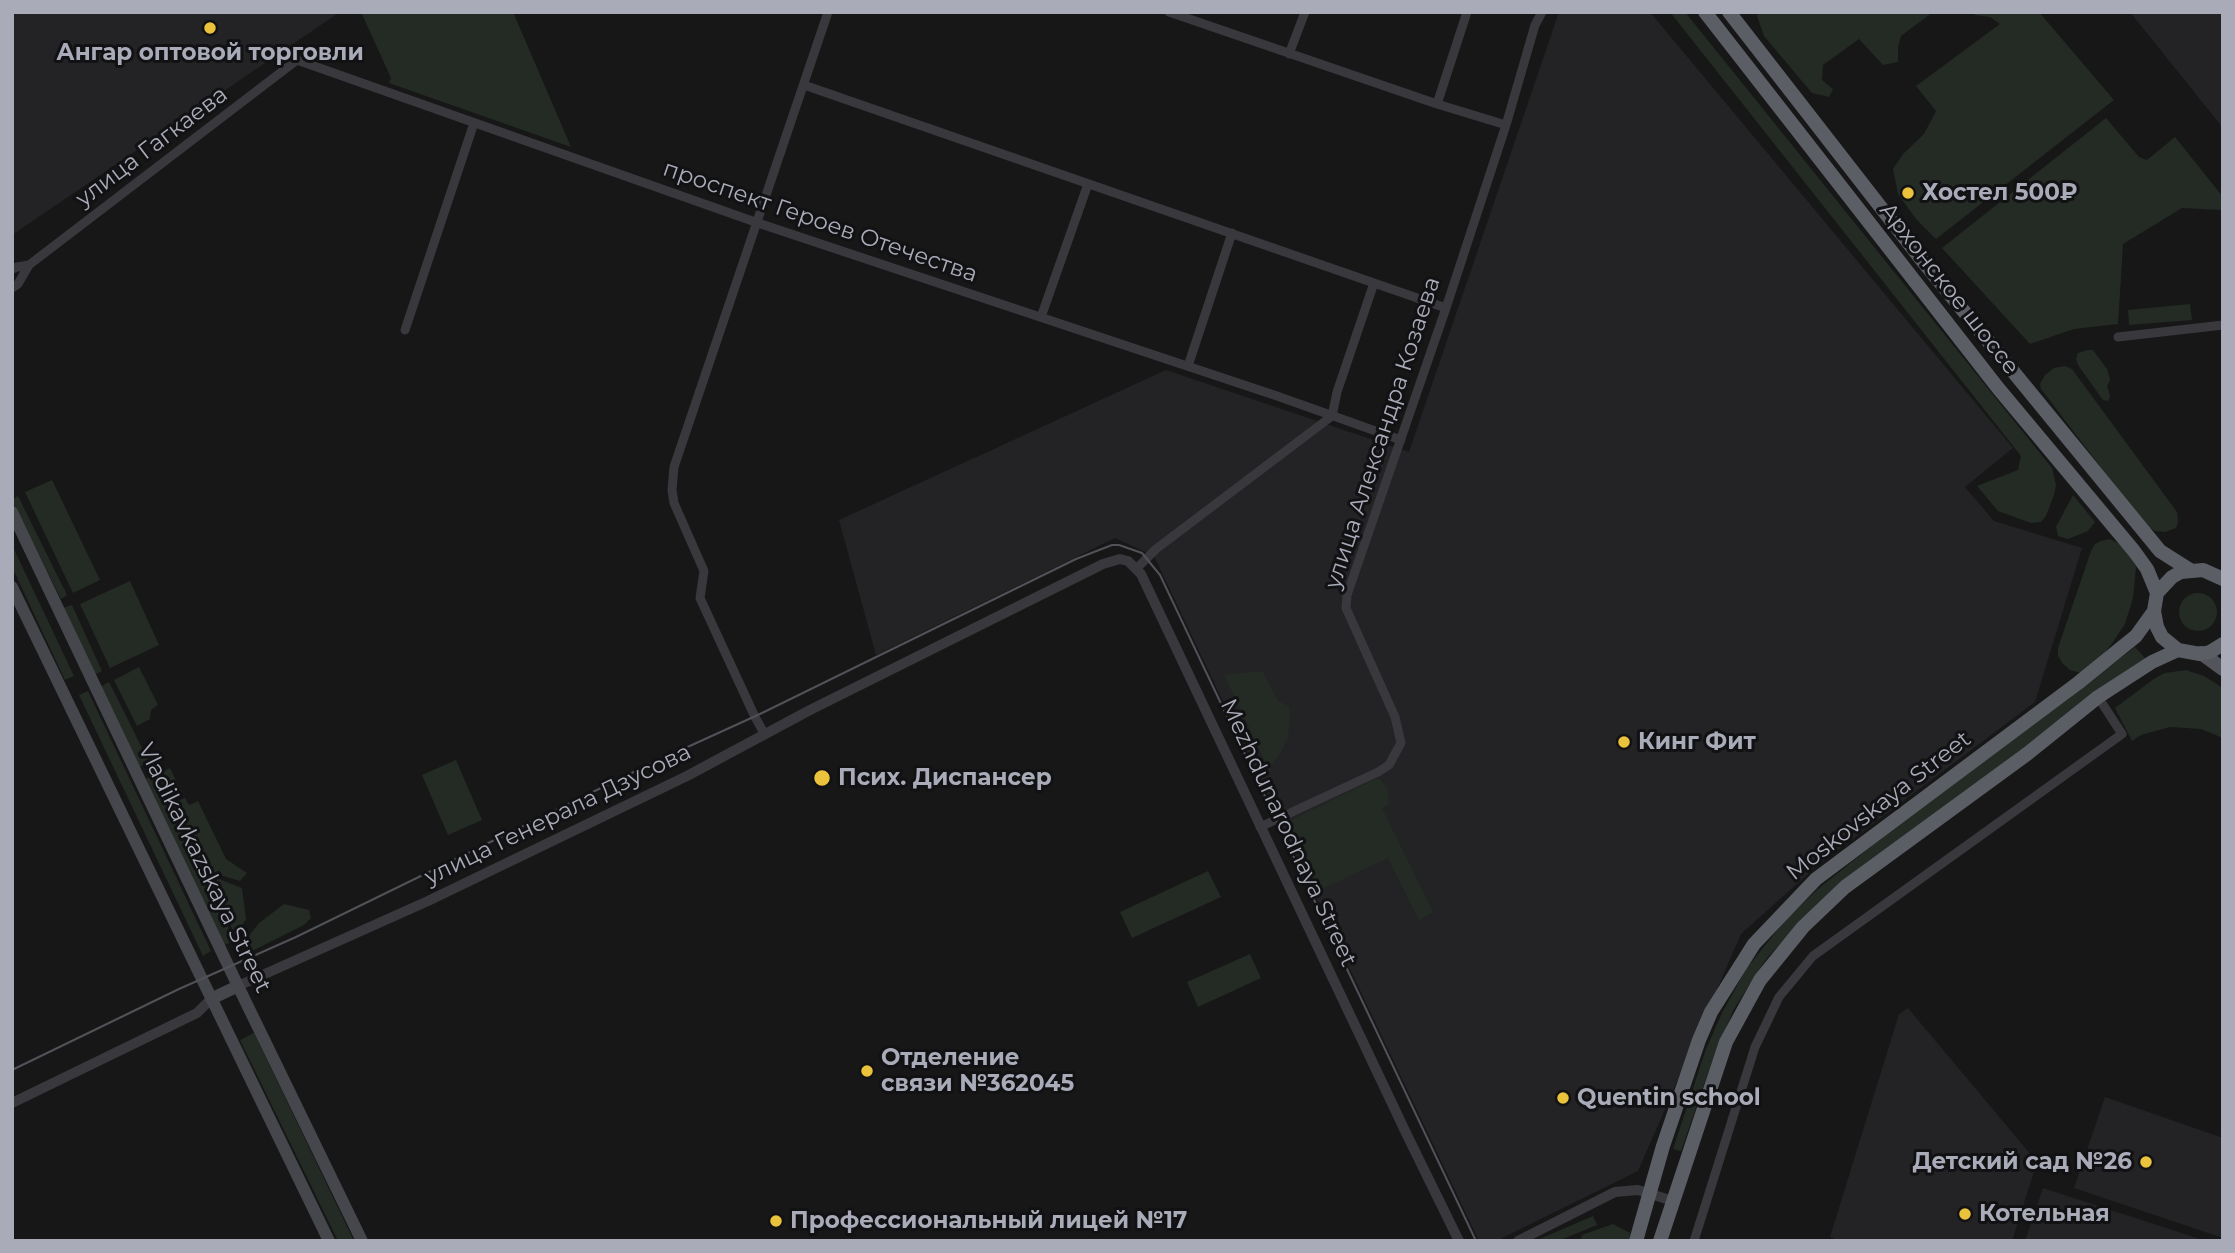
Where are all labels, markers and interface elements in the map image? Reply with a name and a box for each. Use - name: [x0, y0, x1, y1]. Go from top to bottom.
- marker: Ангар оптовой торговли: [202, 20, 218, 36]
- place label: Ангар оптовой торговли: [56, 39, 364, 67]
- street label: улица Гагкаева: [71, 81, 233, 213]
- street label: проспект Героев Отечества: [659, 155, 981, 289]
- place label: Хостел 500₽: [1922, 179, 2078, 207]
- marker: Хостел 500₽: [1900, 185, 1916, 201]
- street label: Архонское шоссе: [1873, 197, 2025, 381]
- street label: улица Александра Козаева: [1320, 274, 1446, 592]
- street label: Mezhdunarodnaya Street: [1214, 695, 1362, 971]
- street label: Moskovskaya Street: [1781, 725, 1977, 887]
- place label: Кинг Фит: [1638, 728, 1756, 756]
- marker: Кинг Фит: [1616, 734, 1632, 750]
- street label: улица Генерала Дзусова: [420, 738, 696, 892]
- street label: Vladikavkazskaya Street: [131, 739, 277, 997]
- place label: Псих. Диспансер: [838, 764, 1052, 792]
- marker: Псих. Диспансер: [812, 768, 832, 788]
- place label: Отделение связи №362045: [881, 1044, 1074, 1098]
- marker: Отделение связи №362045: [859, 1063, 875, 1079]
- place label: Quentin school: [1577, 1084, 1761, 1112]
- marker: Quentin school: [1555, 1090, 1571, 1106]
- place label: Детский сад №26: [1913, 1148, 2132, 1176]
- marker: Детский сад №26: [2138, 1154, 2154, 1170]
- place label: Котельная: [1979, 1200, 2110, 1228]
- marker: Котельная: [1957, 1206, 1973, 1222]
- place label: Профессиональный лицей №17: [790, 1207, 1187, 1235]
- marker: Профессиональный лицей №17: [768, 1213, 784, 1229]

